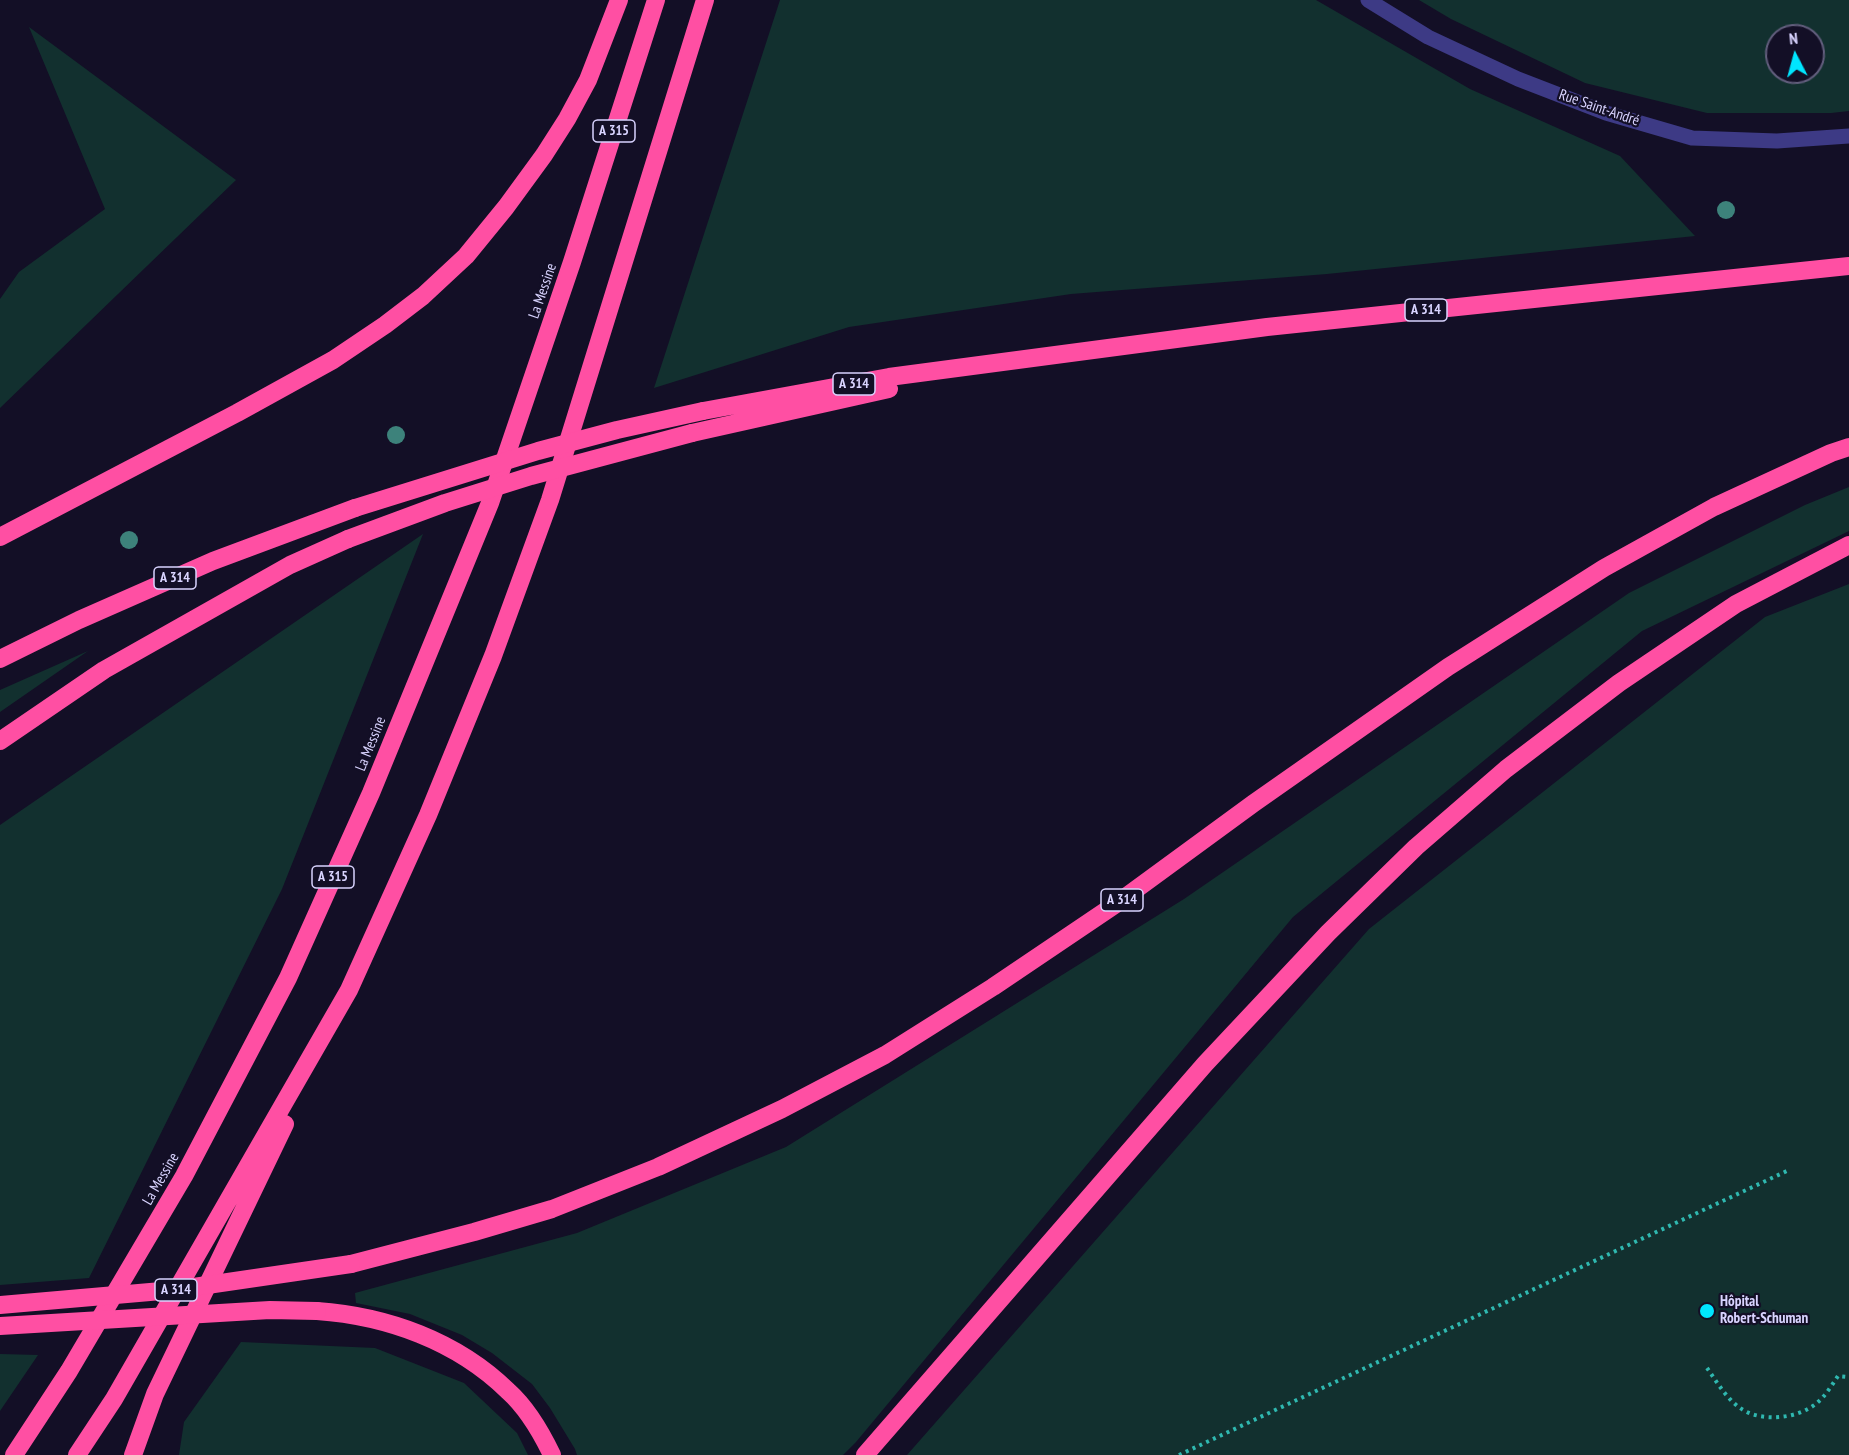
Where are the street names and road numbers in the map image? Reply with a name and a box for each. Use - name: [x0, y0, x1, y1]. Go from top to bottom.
- street label: Rue Saint-André: [1556, 86, 1642, 130]
- road number: A 315: [593, 120, 635, 142]
- street label: La Messine: [525, 261, 561, 321]
- road number: A 314: [1405, 299, 1447, 321]
- road number: A 314: [833, 373, 875, 395]
- road number: A 314: [154, 567, 196, 589]
- street label: La Messine: [352, 714, 390, 774]
- road number: A 315: [312, 866, 354, 888]
- road number: A 314: [1101, 889, 1143, 911]
- street label: La Messine: [139, 1150, 183, 1208]
- road number: A 314: [155, 1279, 197, 1301]

